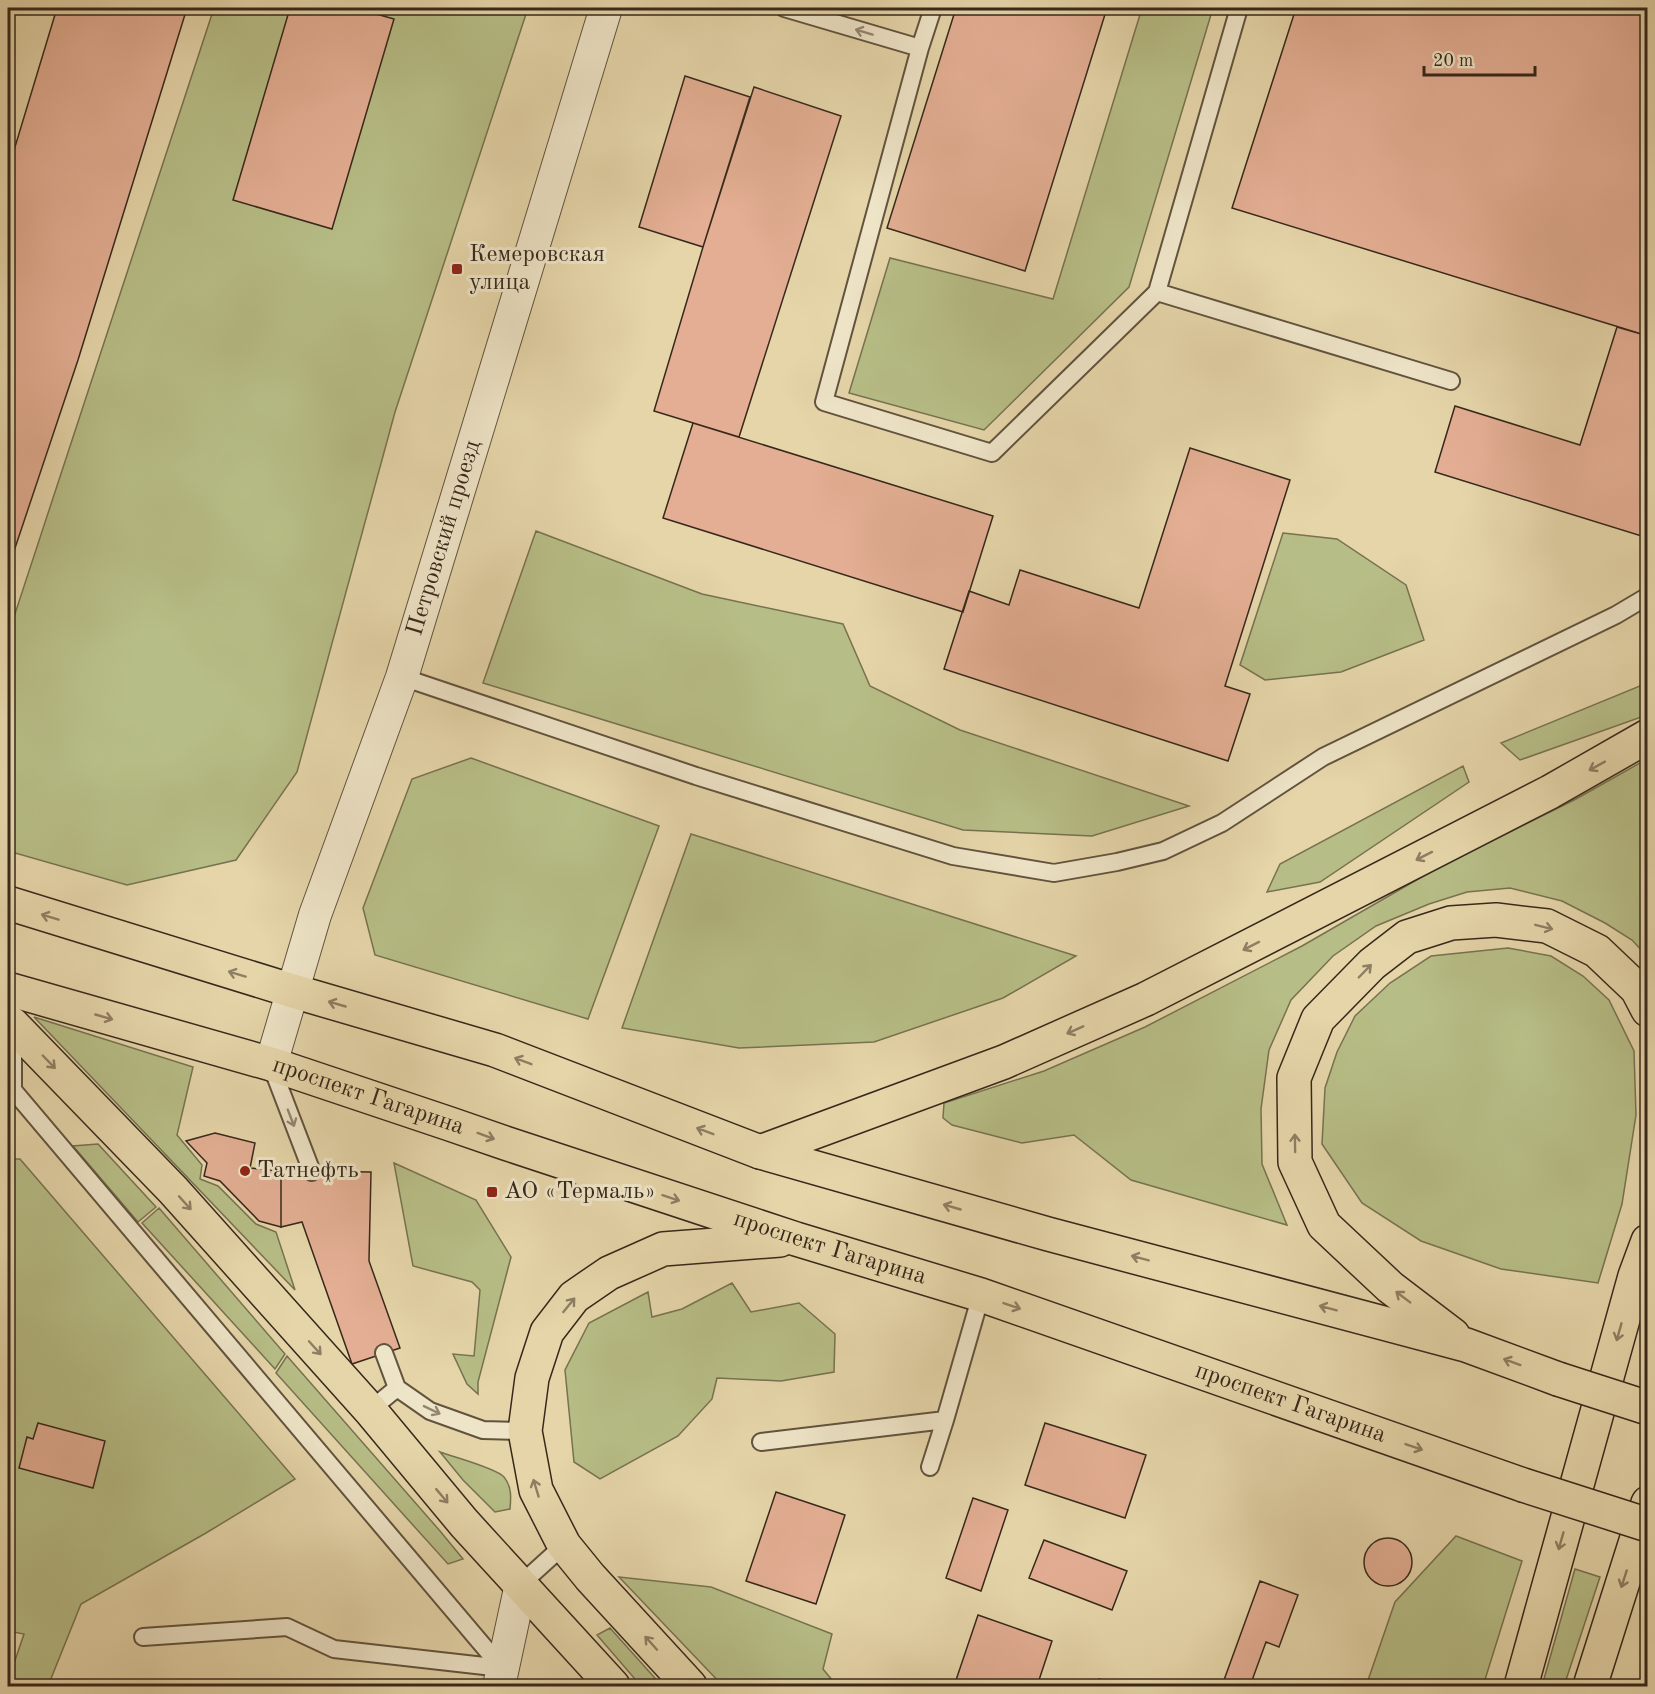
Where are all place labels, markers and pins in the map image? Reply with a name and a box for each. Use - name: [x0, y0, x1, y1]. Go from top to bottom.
- place label: Кемеровская улица: [469, 243, 605, 295]
- marker: Кемеровская улица: [450, 262, 464, 276]
- place label: Татнефть: [257, 1159, 359, 1183]
- marker: Татнефть: [238, 1164, 252, 1178]
- place label: АО «Термаль»: [504, 1180, 656, 1204]
- marker: АО «Термаль»: [485, 1185, 499, 1199]

